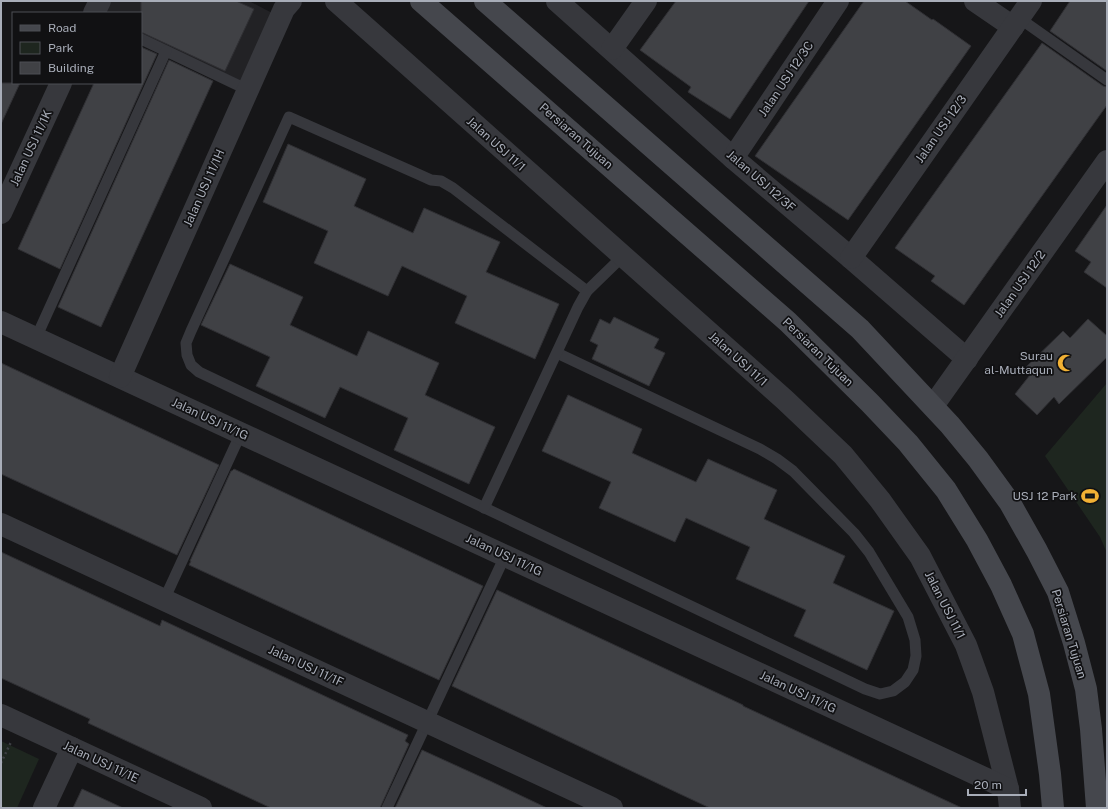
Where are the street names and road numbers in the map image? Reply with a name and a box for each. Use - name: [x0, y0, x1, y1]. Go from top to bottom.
- street label: Jalan USJ 12/3C: [756, 39, 816, 119]
- street label: Jalan USJ 12/3: [913, 93, 969, 165]
- street label: Persiaran Tujuan: [536, 100, 616, 172]
- street label: Jalan USJ 11/1K: [7, 108, 55, 188]
- street label: Jalan USJ 11/1: [464, 114, 528, 174]
- street label: Jalan USJ 11/1H: [181, 147, 227, 229]
- street label: Jalan USJ 12/3F: [724, 147, 798, 215]
- street label: Jalan USJ 12/2: [992, 248, 1048, 320]
- street label: Persiaran Tujuan: [780, 315, 856, 389]
- street label: Jalan USJ 11/1: [706, 329, 770, 389]
- street label: Jalan USJ 11/1G: [169, 395, 251, 443]
- street label: Jalan USJ 11/1G: [463, 531, 545, 579]
- street label: Jalan USJ 11/1: [922, 569, 968, 641]
- street label: Persiaran Tujuan: [1049, 588, 1089, 680]
- street label: Jalan USJ 11/1F: [266, 642, 346, 690]
- street label: Jalan USJ 11/1G: [757, 668, 839, 716]
- street label: Jalan USJ 11/1E: [61, 738, 141, 786]

